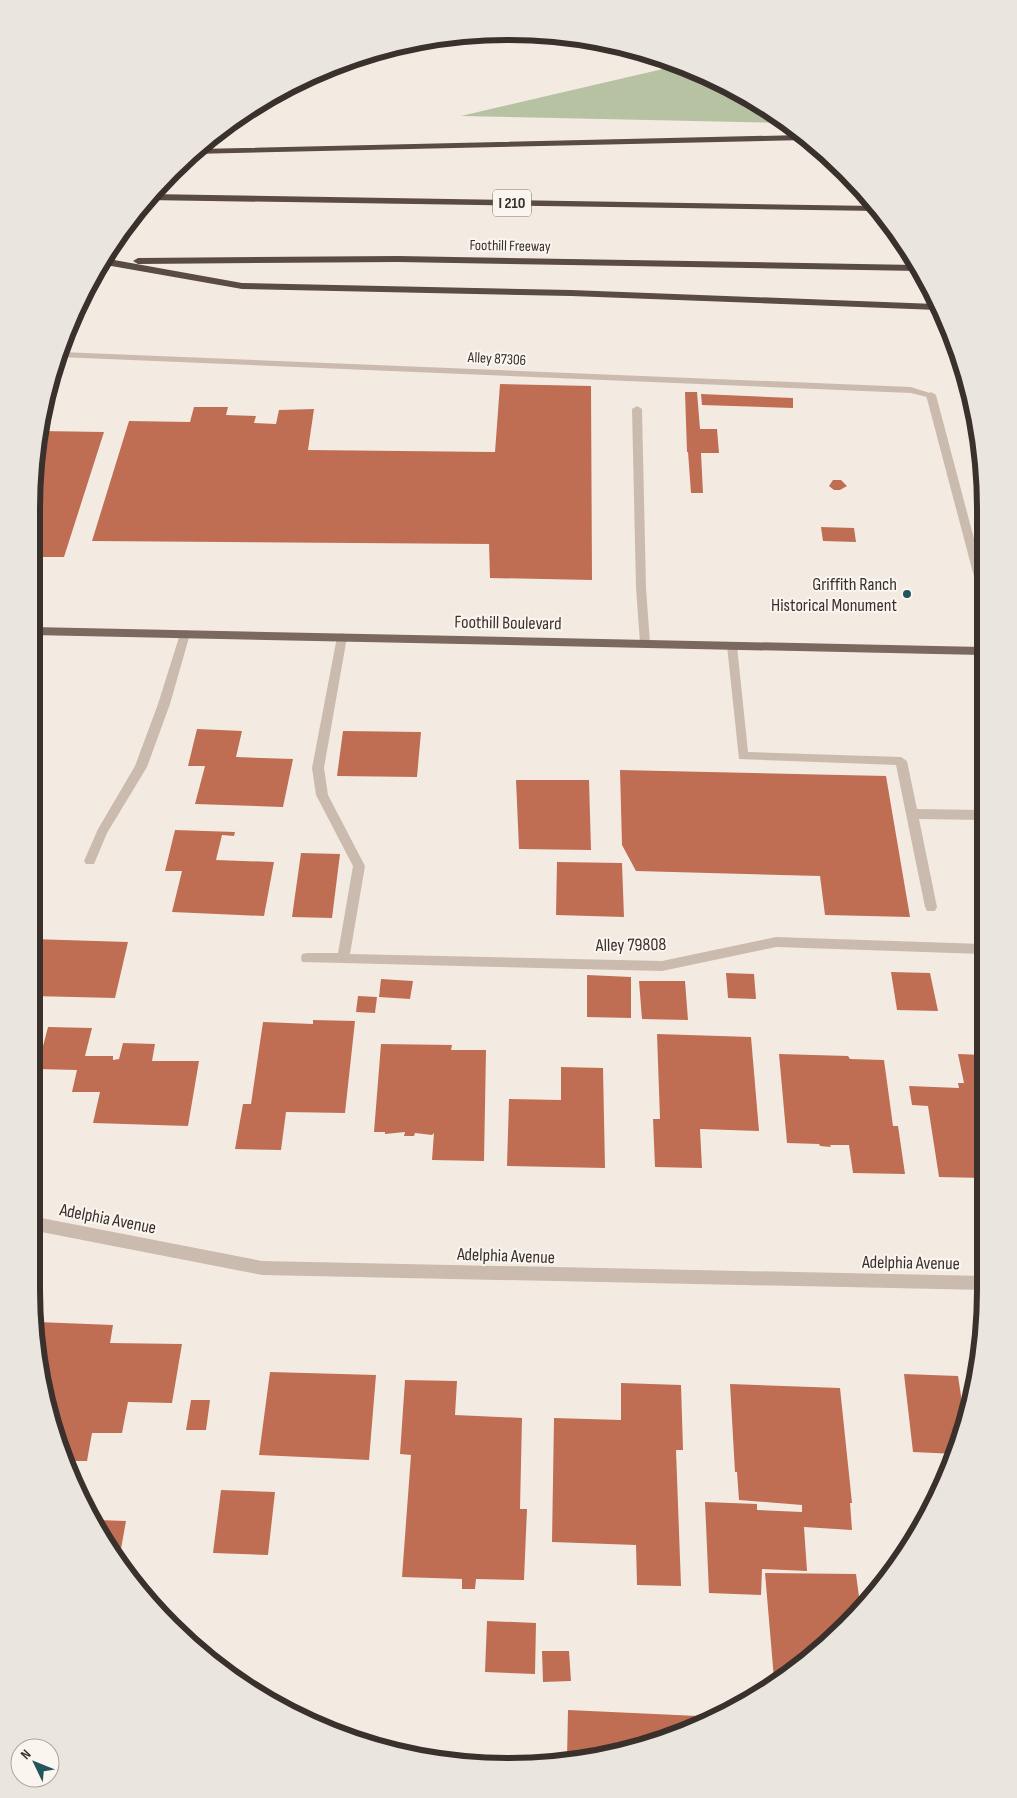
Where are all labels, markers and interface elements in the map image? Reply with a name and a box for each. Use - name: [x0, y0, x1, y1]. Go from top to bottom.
- road number: I 210: [493, 190, 531, 217]
- street label: Foothill Freeway: [469, 236, 551, 256]
- street label: Alley 87306: [466, 348, 527, 370]
- place label: Griffith Ranch Historical Monument: [771, 574, 897, 616]
- marker: Griffith Ranch Historical Monument: [901, 588, 913, 600]
- street label: Foothill Boulevard: [454, 612, 562, 634]
- street label: Alley 79808: [595, 934, 667, 956]
- street label: Adelphia Avenue: [57, 1199, 158, 1239]
- street label: Adelphia Avenue: [456, 1244, 555, 1268]
- street label: Adelphia Avenue: [861, 1252, 960, 1274]
- north arrow: [10, 1738, 60, 1788]
- text: N: [17, 1746, 35, 1763]

